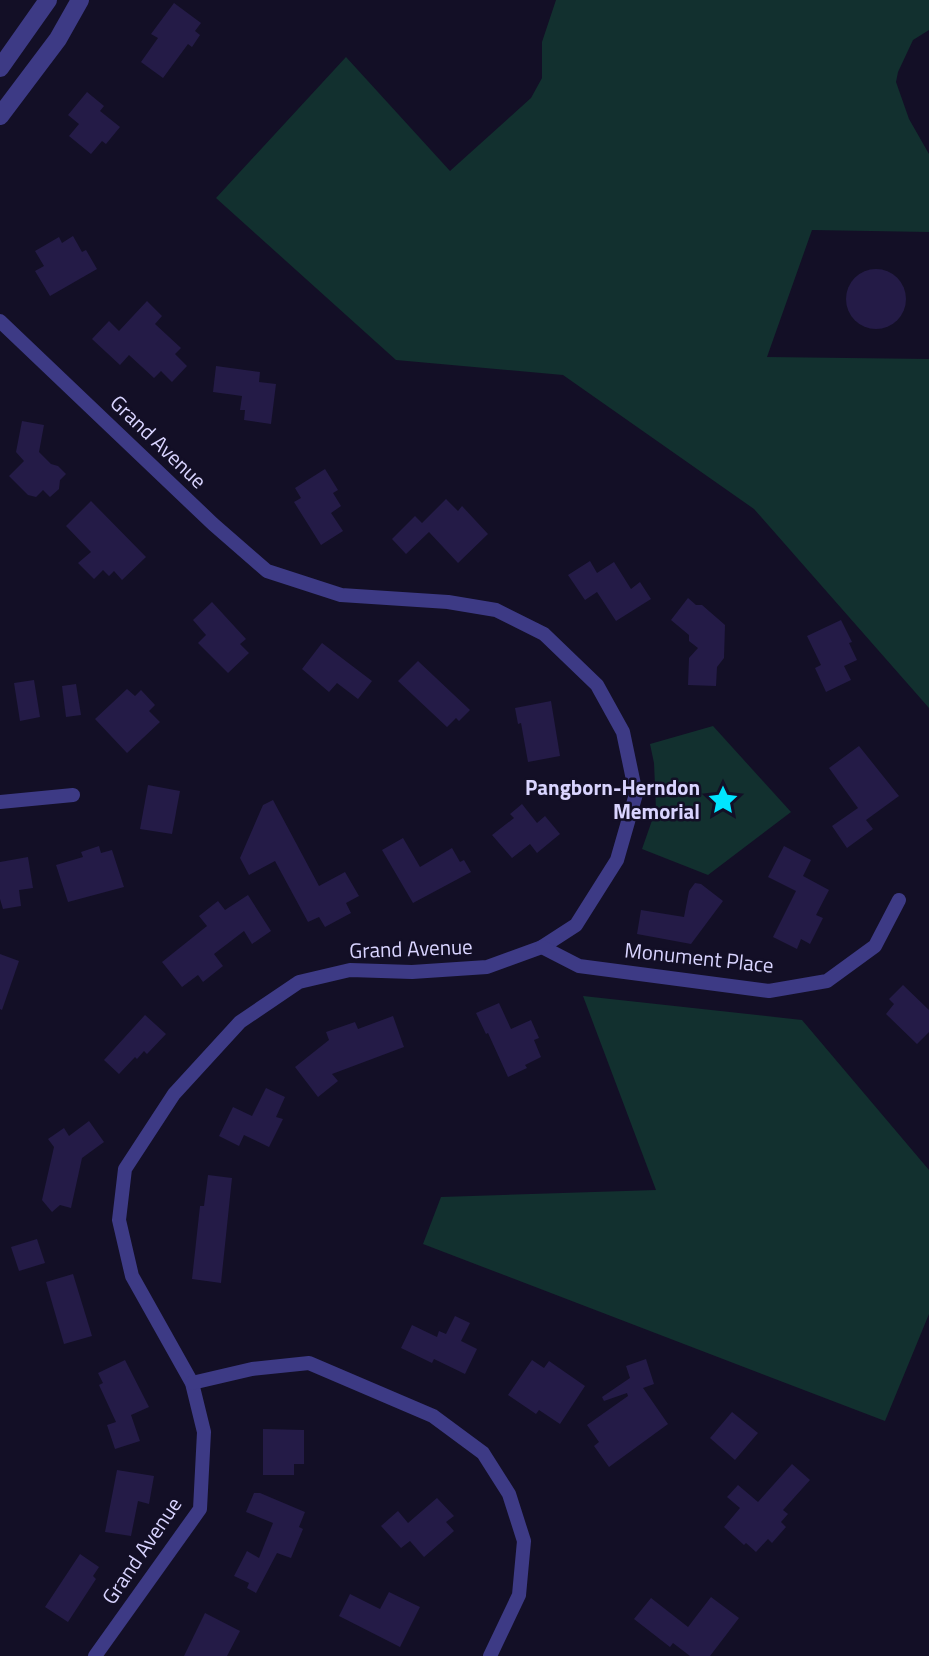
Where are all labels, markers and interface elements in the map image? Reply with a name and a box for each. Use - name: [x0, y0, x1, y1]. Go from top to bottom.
- street label: Grand Avenue: [103, 387, 214, 496]
- place label: Pangborn-Herndon Memorial: [525, 771, 700, 827]
- place icon: Pangborn-Herndon Memorial: [706, 783, 740, 817]
- street label: Grand Avenue: [349, 930, 473, 966]
- street label: Monument Place: [623, 933, 775, 981]
- street label: Grand Avenue: [93, 1490, 189, 1611]

